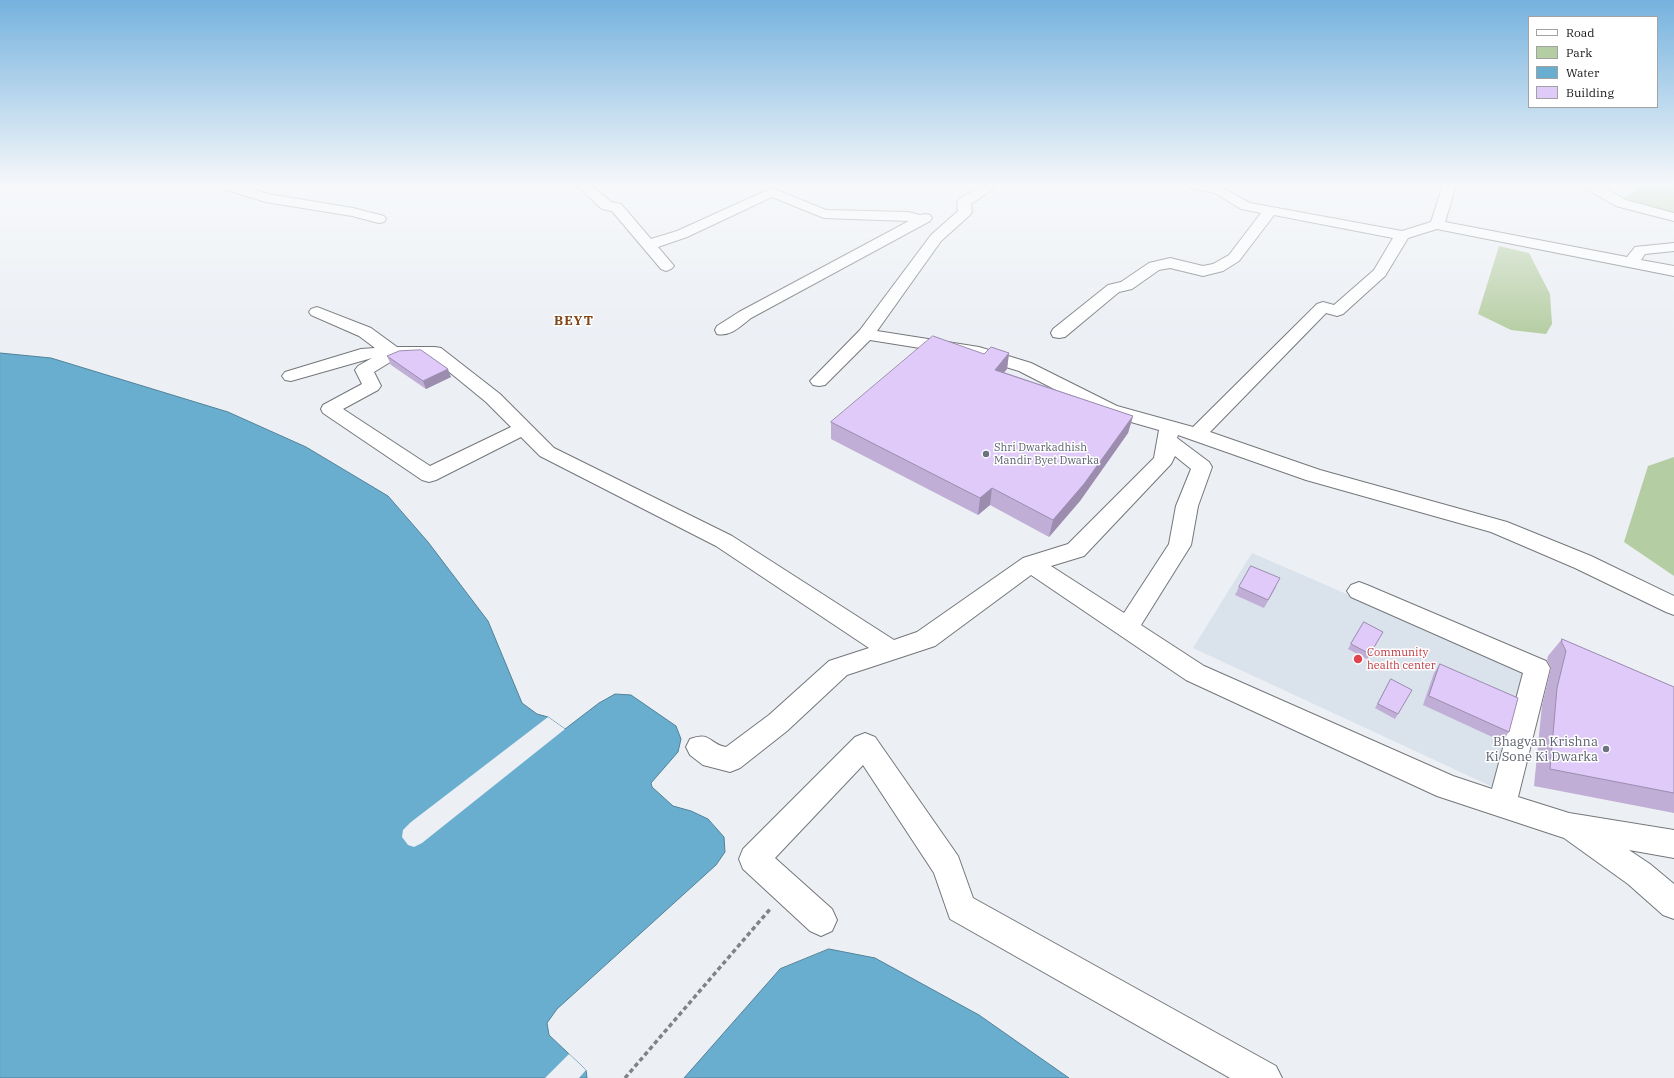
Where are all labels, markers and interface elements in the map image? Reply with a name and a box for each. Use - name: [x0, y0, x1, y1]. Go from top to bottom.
- legend: [1528, 16, 1658, 108]
- text: Road: [1566, 25, 1595, 40]
- text: Park: [1566, 45, 1592, 60]
- text: Water: [1566, 65, 1599, 80]
- text: Building: [1566, 85, 1614, 100]
- district label: BEYT: [554, 313, 594, 329]
- place label: Shri Dwarkadhish Mandir Byet Dwarka: [994, 441, 1099, 467]
- marker: Shri Dwarkadhish Mandir Byet Dwarka: [981, 449, 991, 459]
- place label: Community health center: [1367, 646, 1436, 672]
- marker: Community health center: [1352, 653, 1364, 665]
- place label: Bhagvan Krishna Ki Sone Ki Dwarka: [1485, 734, 1598, 765]
- marker: Bhagvan Krishna Ki Sone Ki Dwarka: [1601, 744, 1611, 754]

